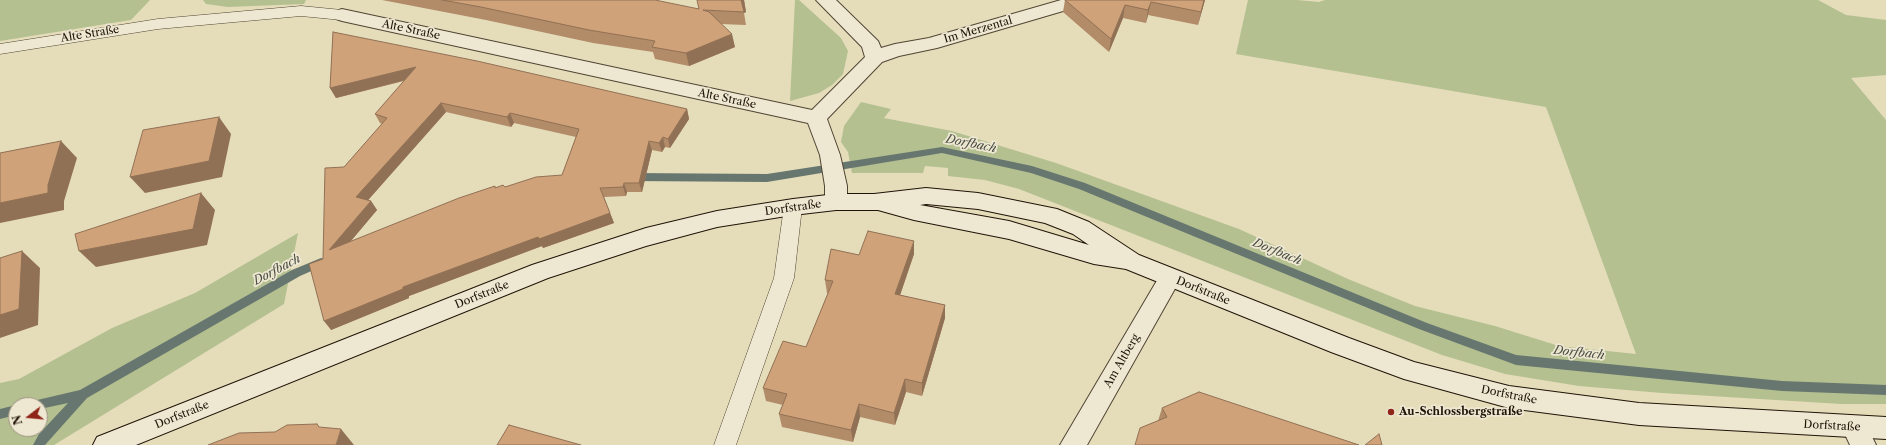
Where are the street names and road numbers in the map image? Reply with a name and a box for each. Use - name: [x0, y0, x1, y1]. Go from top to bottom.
- street label: Im Merzental: [942, 14, 1014, 46]
- street label: Alte Straße: [381, 17, 441, 43]
- street label: Alte Straße: [60, 23, 120, 45]
- street label: Alte Straße: [697, 86, 757, 112]
- street label: Dorfstraße: [764, 197, 822, 219]
- street label: Dorfstraße: [1174, 274, 1232, 308]
- street label: Dorfstraße: [453, 278, 511, 312]
- street label: Am Altberg: [1101, 332, 1143, 390]
- street label: Dorfstraße: [1480, 383, 1538, 407]
- street label: Dorfstraße: [153, 398, 211, 432]
- street label: Dorfstraße: [1803, 418, 1861, 434]

